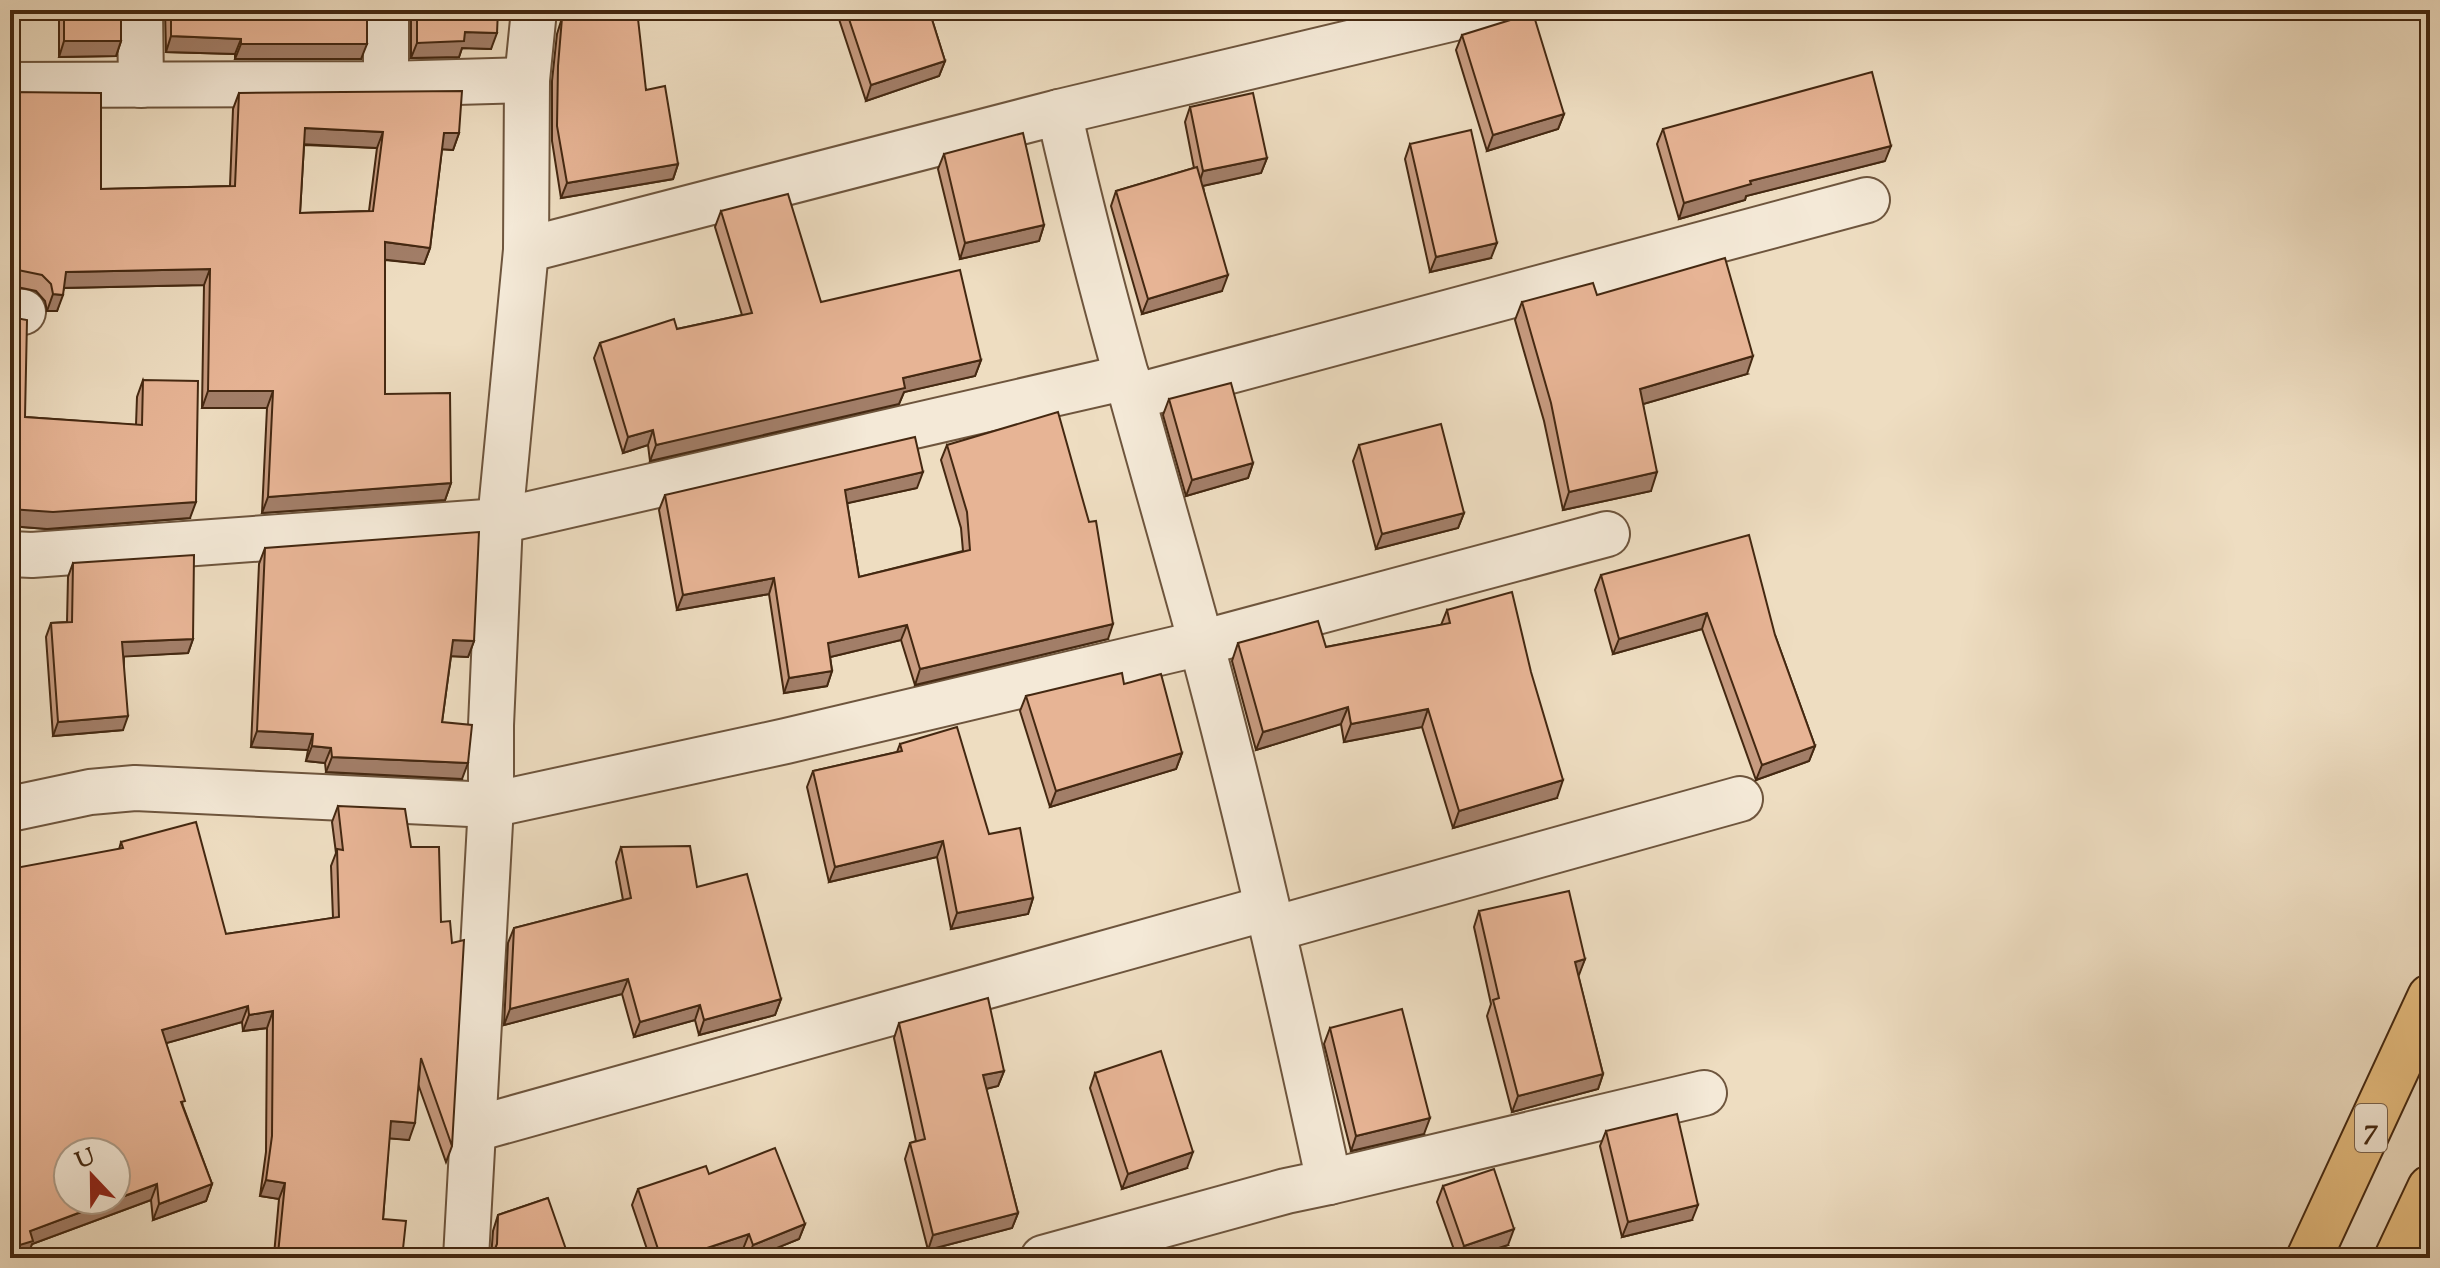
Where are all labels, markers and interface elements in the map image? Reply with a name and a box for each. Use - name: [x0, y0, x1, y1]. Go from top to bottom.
- road number: 7: [2355, 1104, 2387, 1152]
- north arrow: [52, 1136, 132, 1216]
- text: U: [71, 1142, 100, 1178]

